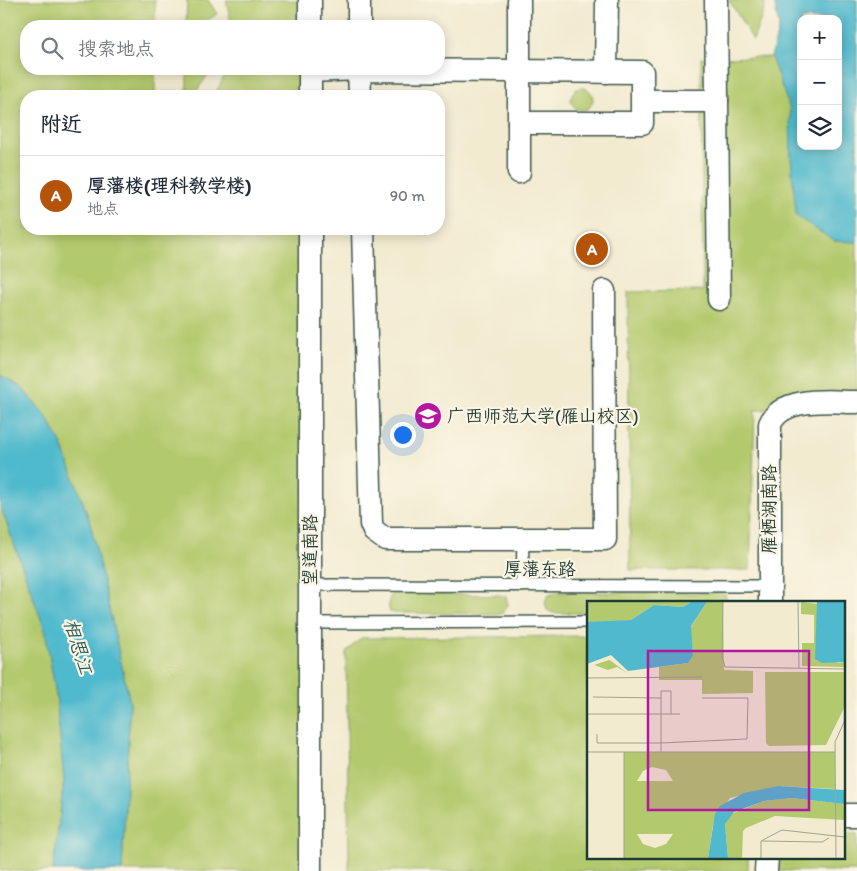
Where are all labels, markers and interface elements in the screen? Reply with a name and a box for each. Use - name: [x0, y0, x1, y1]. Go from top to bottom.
- map controls: [797, 15, 842, 150]
- button: +: [797, 15, 842, 60]
- search box: [20, 20, 445, 75]
- icon: search: [38, 34, 66, 62]
- text: 搜索地点: [78, 37, 154, 60]
- button: −: [797, 60, 842, 105]
- button: layers: [797, 105, 842, 150]
- text: 附近: [40, 111, 82, 136]
- text: 厚藩楼(理科教学楼): [87, 174, 251, 197]
- text: A: [51, 186, 61, 205]
- text: 90 m: [390, 186, 425, 205]
- text: 地点: [87, 199, 119, 218]
- pin: A: [576, 230, 608, 268]
- school or university icon: 广西师范大学(雁山校区): [413, 401, 443, 431]
- place label: 广西师范大学(雁山校区): [447, 405, 639, 427]
- your location: [390, 422, 416, 448]
- street label: 雁栖湖南路: [758, 464, 780, 554]
- street label: 望道南路: [299, 514, 321, 586]
- street label: 厚藩东路: [504, 558, 576, 580]
- inset map: [587, 601, 844, 858]
- water label: 相思江: [59, 616, 98, 678]

